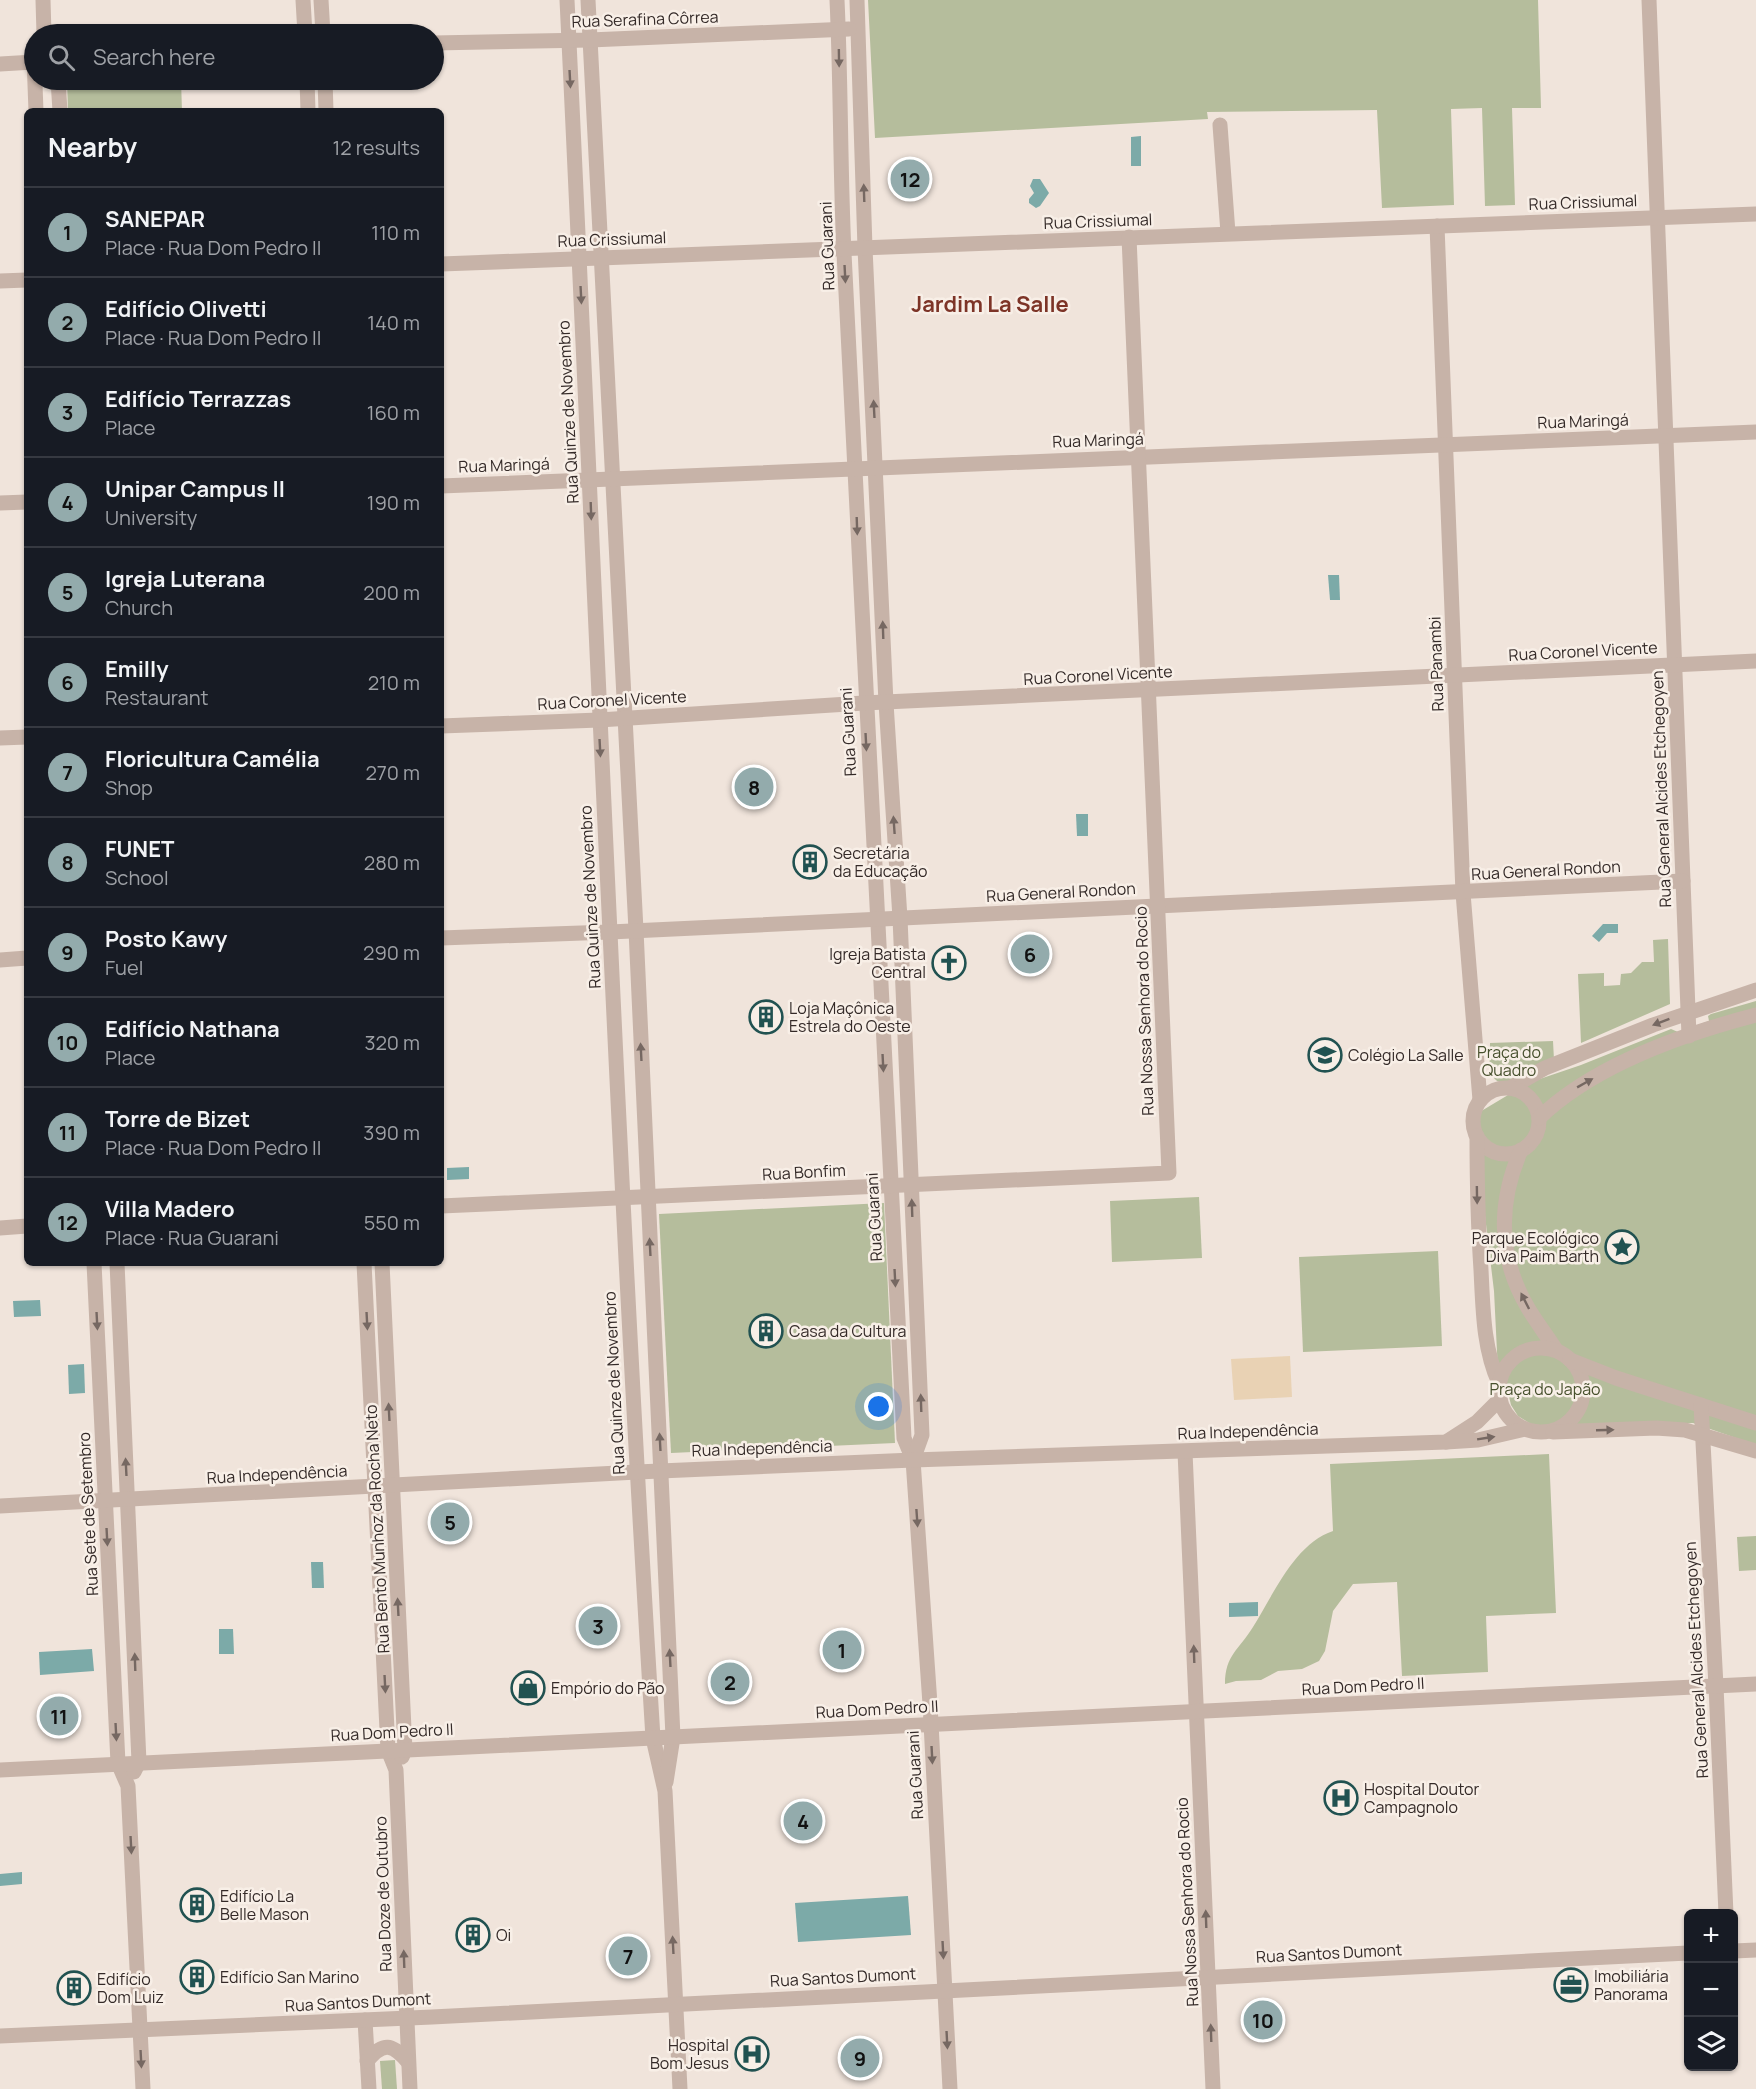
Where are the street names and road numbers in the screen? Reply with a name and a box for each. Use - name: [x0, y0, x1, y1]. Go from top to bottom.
- street label: Rua Serafina Côrrea: [571, 5, 719, 33]
- street label: Rua Crissiumal: [1528, 189, 1638, 215]
- street label: Rua Guarani: [814, 201, 840, 291]
- street label: Rua Crissiumal: [1043, 208, 1153, 234]
- street label: Rua Crissiumal: [557, 226, 667, 252]
- street label: Rua Quinze de Novembro: [552, 320, 584, 504]
- street label: Rua Maringá: [1537, 408, 1629, 434]
- street label: Rua Maringá: [1052, 427, 1144, 453]
- street label: Rua Maringá: [458, 452, 550, 478]
- street label: Rua Panambi: [1423, 616, 1449, 712]
- street label: Rua Coronel Vicente: [1508, 636, 1658, 666]
- street label: Rua Coronel Vicente: [1023, 660, 1173, 690]
- street label: Rua General Alcides Etchegoyen: [1646, 670, 1676, 908]
- street label: Rua Coronel Vicente: [537, 685, 687, 715]
- street label: Rua Guarani: [835, 687, 861, 777]
- street label: Rua Quinze de Novembro: [574, 805, 606, 989]
- street label: Rua General Rondon: [1471, 855, 1621, 885]
- street label: Rua General Rondon: [986, 877, 1136, 907]
- street label: Rua Nossa Senhora do Rocio: [1129, 906, 1159, 1116]
- street label: Rua Bonfim: [762, 1159, 846, 1185]
- street label: Rua Guarani: [861, 1172, 887, 1262]
- street label: Rua Quinze de Novembro: [598, 1291, 630, 1475]
- street label: Rua Bento Munhoz da Rocha Neto: [359, 1404, 395, 1654]
- street label: Rua Independência: [1177, 1418, 1319, 1444]
- street label: Rua Sete de Setembro: [73, 1431, 103, 1597]
- street label: Rua Independência: [691, 1435, 833, 1461]
- street label: Rua Independência: [206, 1459, 348, 1489]
- street label: Rua General Alcides Etchegoyen: [1679, 1541, 1713, 1779]
- street label: Rua Dom Pedro II: [1301, 1672, 1425, 1700]
- street label: Rua Dom Pedro II: [815, 1695, 939, 1723]
- street label: Rua Dom Pedro II: [330, 1718, 454, 1746]
- street label: Rua Guarani: [902, 1730, 928, 1820]
- street label: Rua Nossa Senhora do Rocio: [1171, 1797, 1203, 2007]
- street label: Rua Doze de Outubro: [369, 1816, 397, 1972]
- street label: Rua Santos Dumont: [1255, 1938, 1403, 1968]
- street label: Rua Santos Dumont: [769, 1962, 917, 1992]
- street label: Rua Santos Dumont: [284, 1987, 432, 2017]

